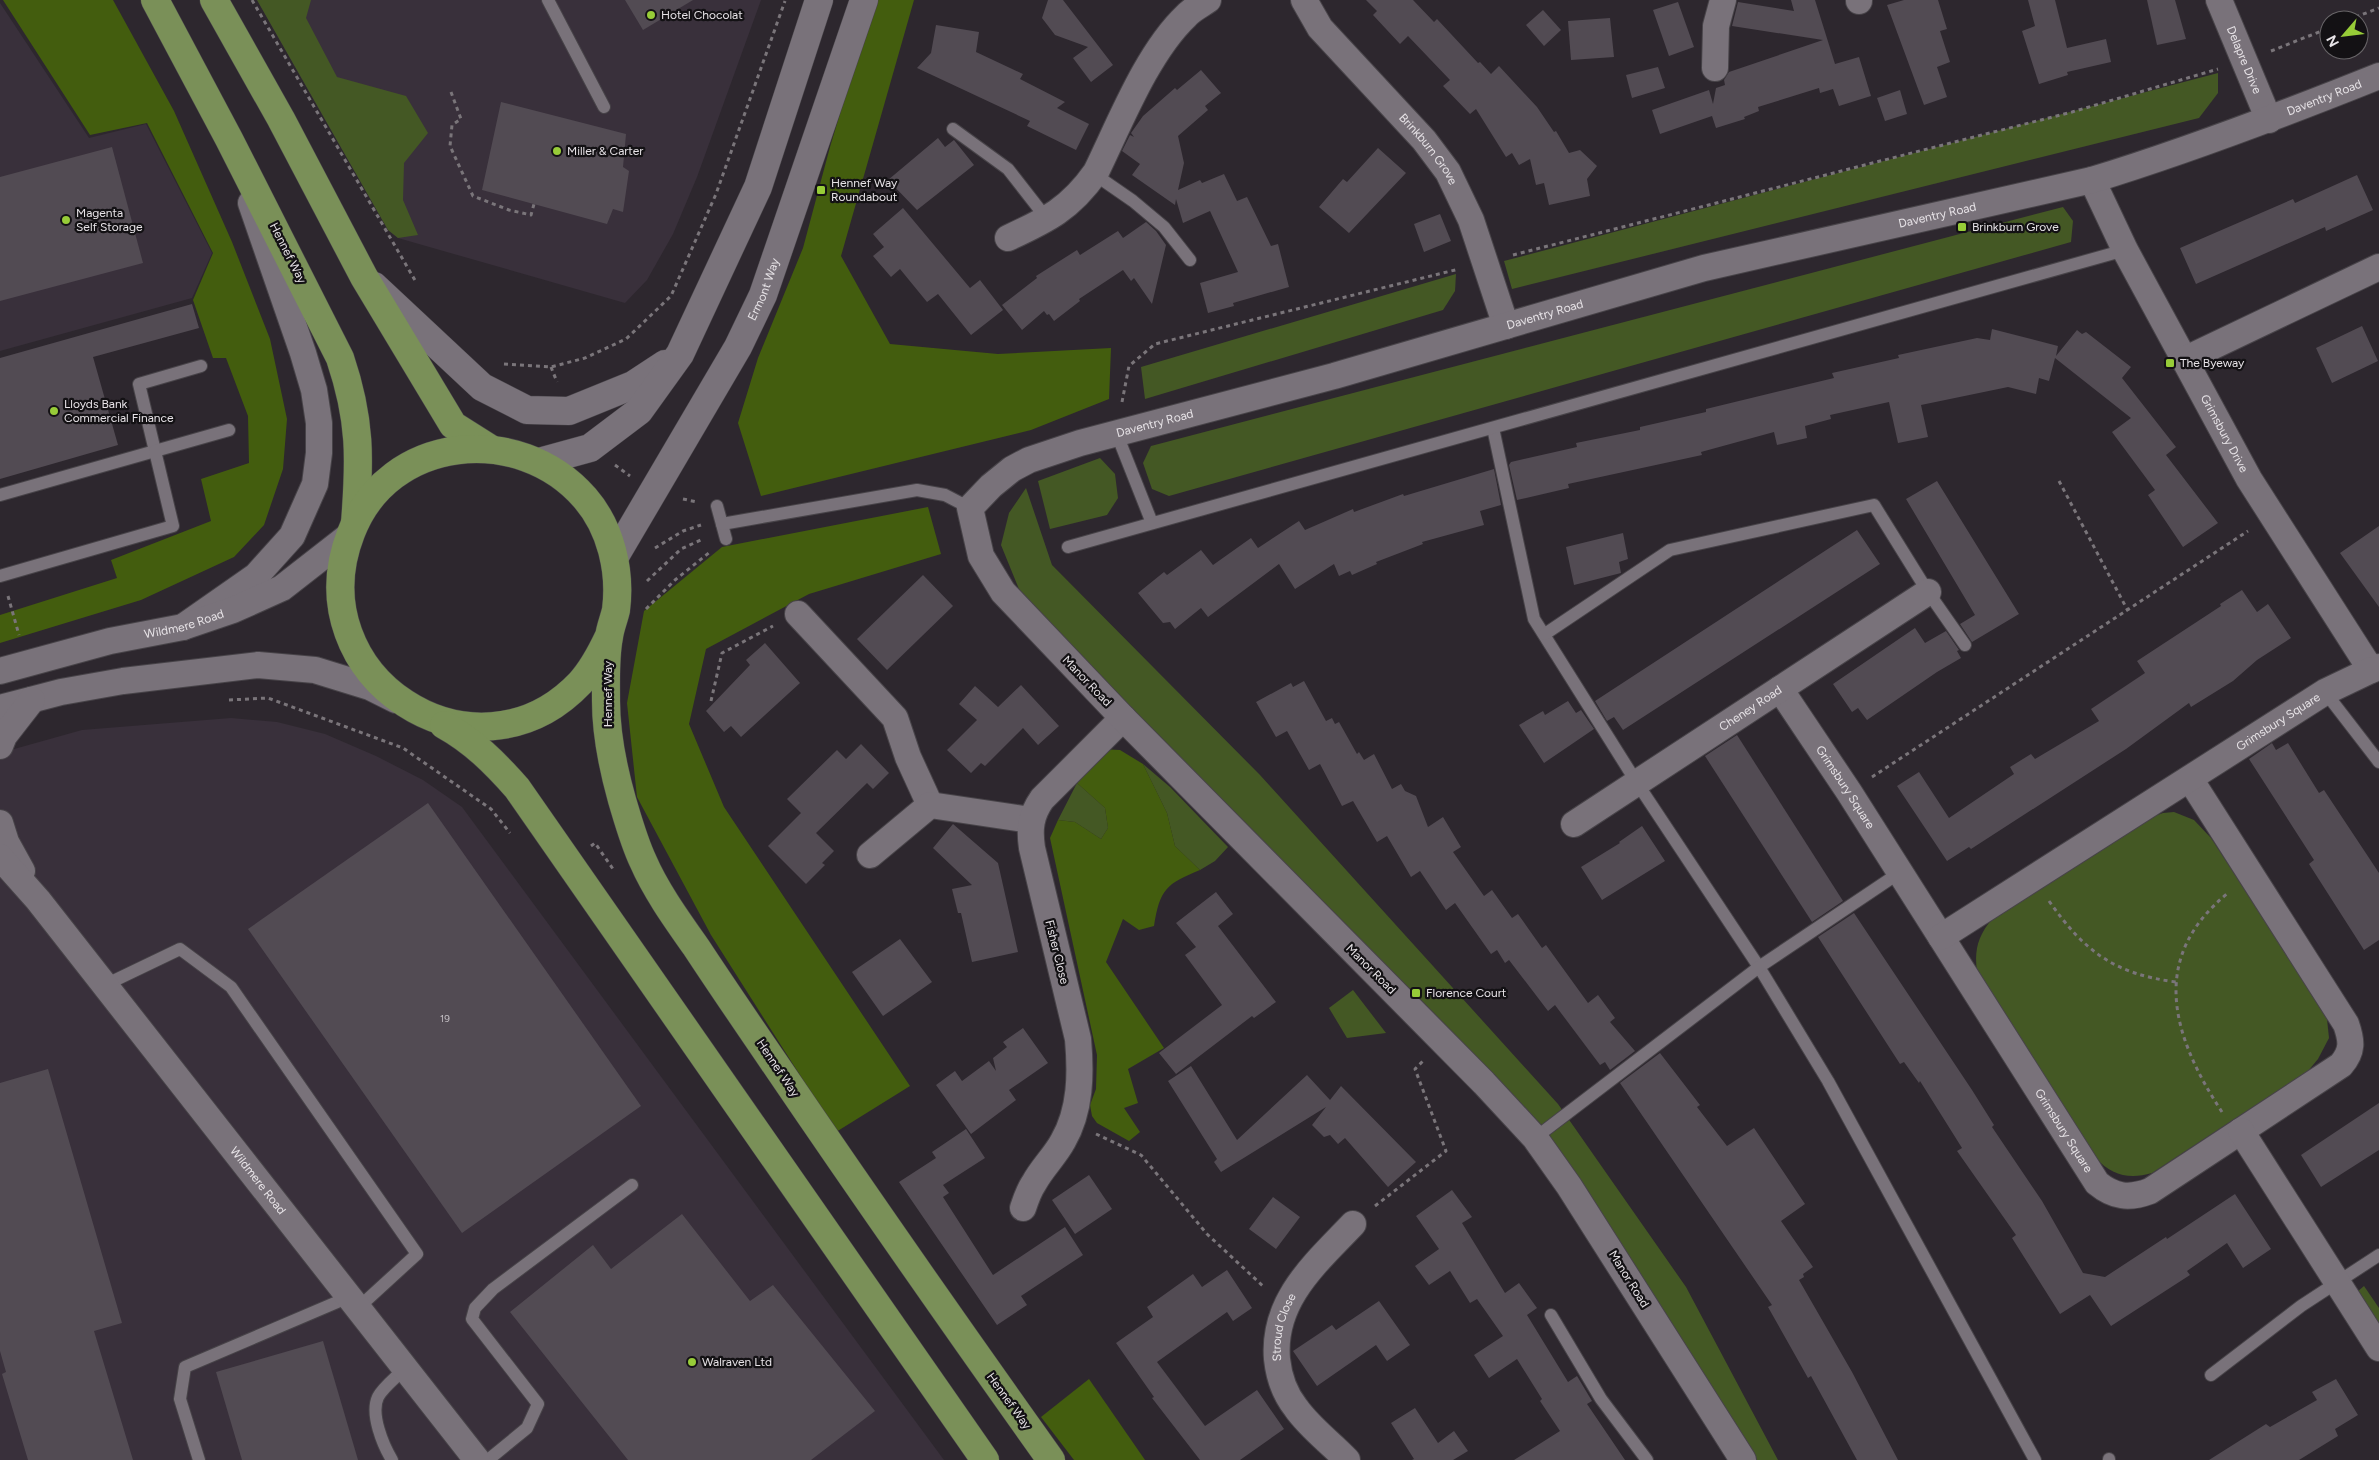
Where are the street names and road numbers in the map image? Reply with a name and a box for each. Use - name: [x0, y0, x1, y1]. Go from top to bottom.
- street label: Delapre Drive: [2224, 24, 2264, 96]
- street label: Daventry Road: [2285, 77, 2364, 119]
- street label: Brinkburn Grove: [1396, 111, 1460, 187]
- street label: Daventry Road: [1897, 199, 1977, 231]
- street label: Hennef Way: [267, 220, 310, 286]
- street label: Ermont Way: [745, 256, 782, 323]
- street label: Daventry Road: [1505, 297, 1585, 332]
- street label: Grimsbury Drive: [2198, 392, 2251, 475]
- street label: Daventry Road: [1115, 406, 1195, 440]
- street label: Wildmere Road: [143, 607, 226, 641]
- street label: Manor Road: [1060, 653, 1114, 709]
- street label: Hennef Way: [601, 660, 615, 727]
- street label: Cheney Road: [1717, 683, 1784, 734]
- street label: Grimsbury Square: [2234, 690, 2323, 754]
- street label: Grimsbury Square: [1813, 743, 1878, 832]
- street label: Fisher Close: [1042, 918, 1072, 986]
- street label: Manor Road: [1343, 941, 1399, 997]
- street label: Hennef Way: [754, 1037, 803, 1100]
- street label: Grimsbury Square: [2032, 1086, 2096, 1176]
- street label: Wildmere Road: [227, 1144, 289, 1217]
- street label: Manor Road: [1606, 1248, 1652, 1310]
- street label: Stroud Close: [1270, 1290, 1299, 1362]
- street label: Hennef Way: [984, 1370, 1035, 1432]

